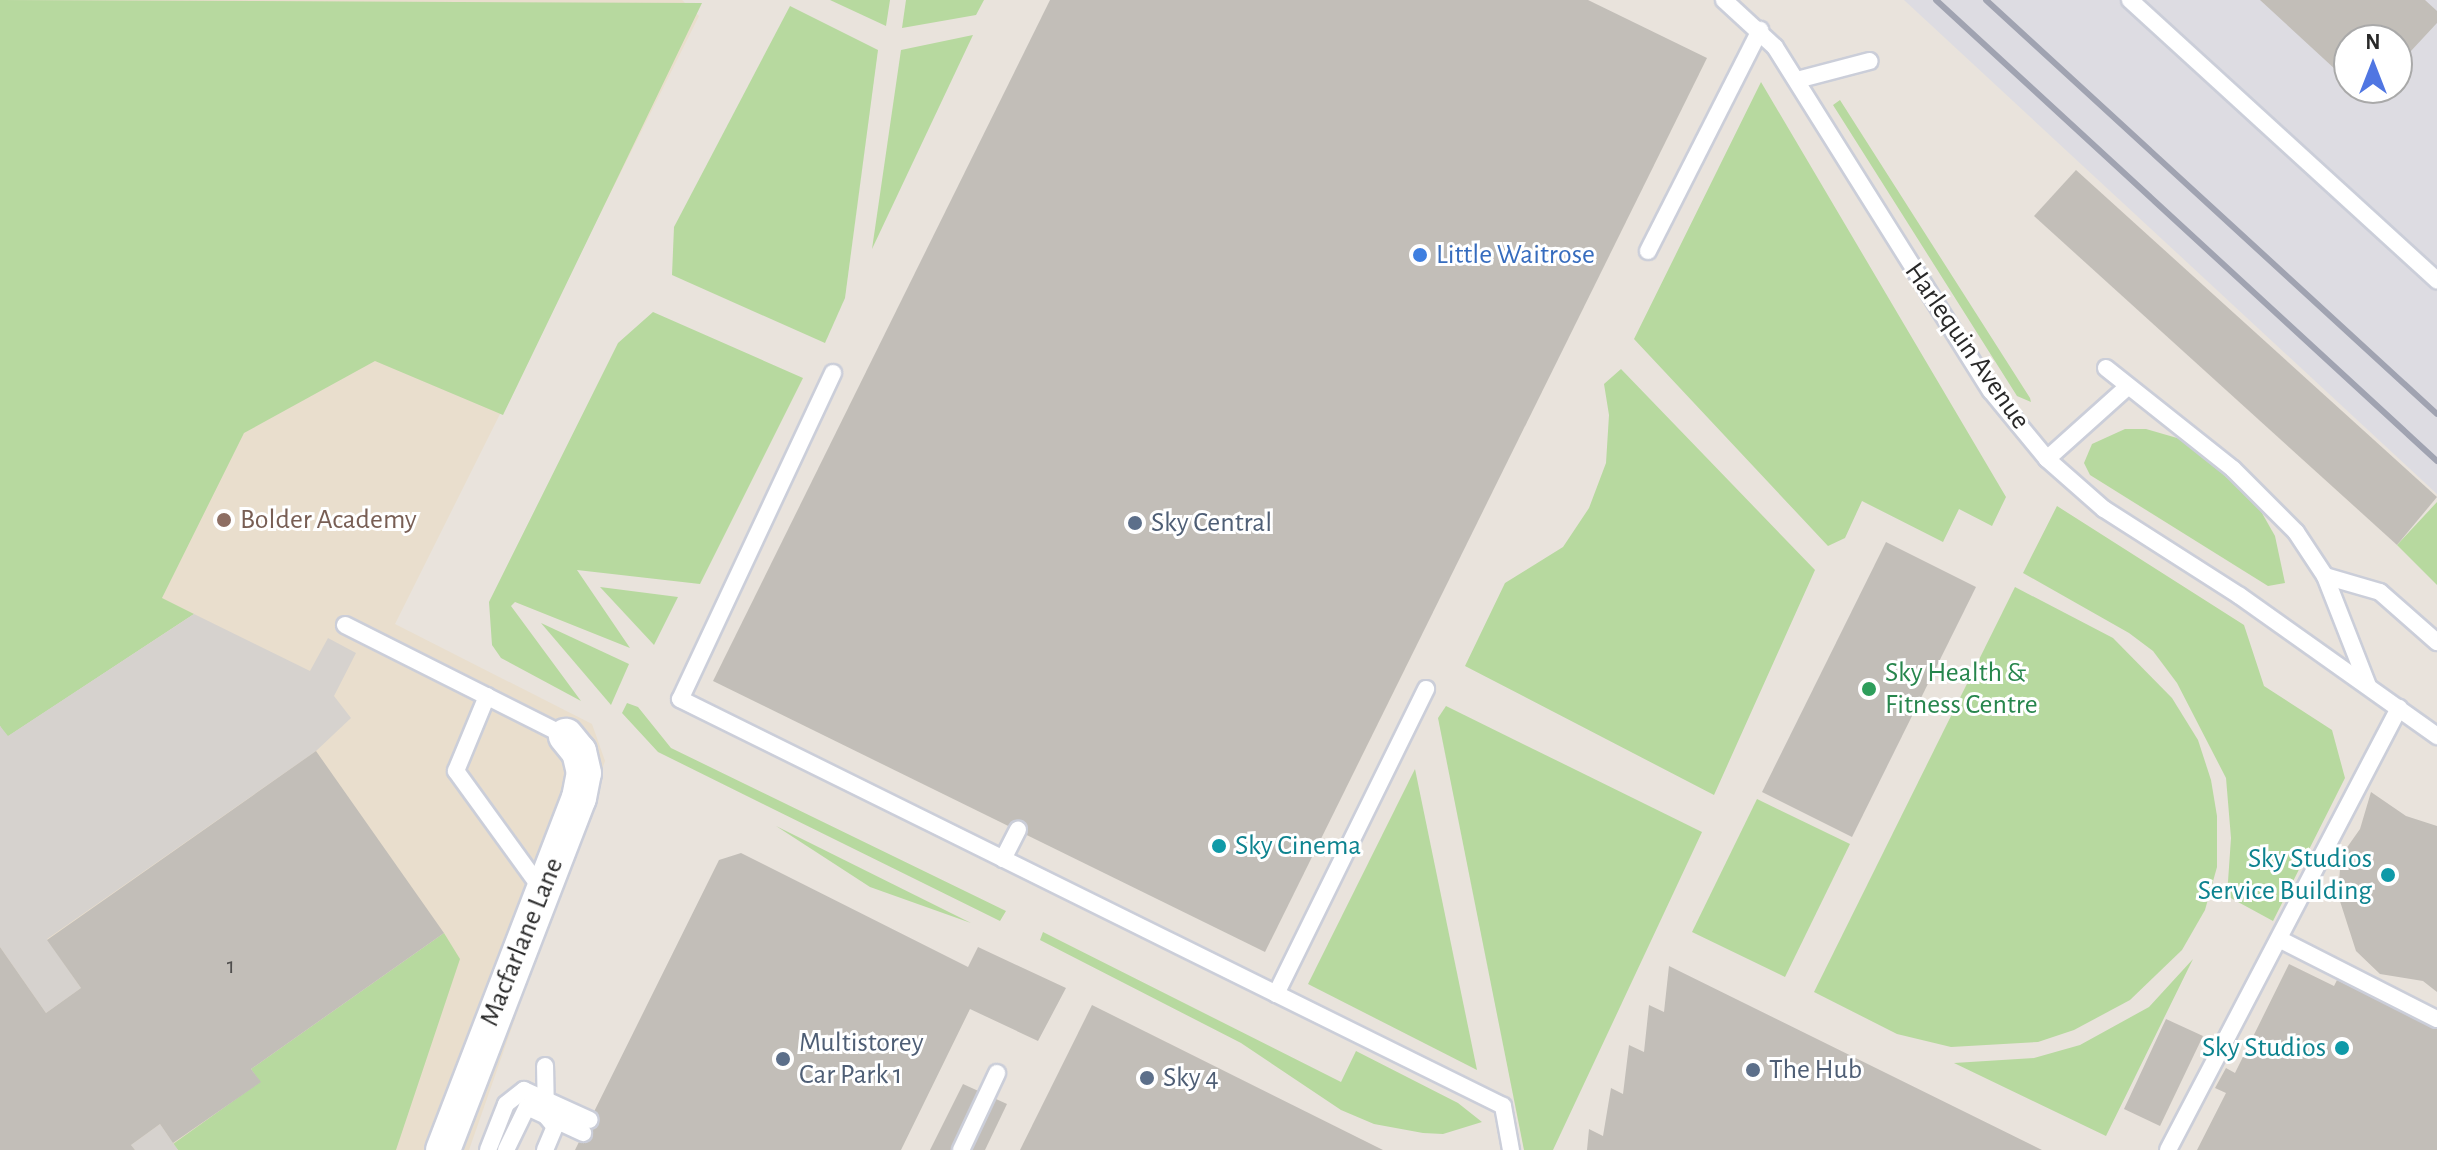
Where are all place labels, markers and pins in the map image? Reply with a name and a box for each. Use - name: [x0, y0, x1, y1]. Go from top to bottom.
- place label: Little Waitrose: [1436, 238, 1595, 272]
- marker: Little Waitrose: [1411, 246, 1429, 264]
- place label: Bolder Academy: [240, 503, 417, 537]
- place label: Sky Central: [1151, 506, 1272, 540]
- marker: Bolder Academy: [215, 511, 233, 529]
- marker: Sky Central: [1126, 514, 1144, 532]
- place label: Sky Health & Fitness Centre: [1885, 656, 2038, 722]
- marker: Sky Health & Fitness Centre: [1860, 680, 1878, 698]
- place label: Sky Cinema: [1235, 829, 1361, 863]
- marker: Sky Cinema: [1210, 837, 1228, 855]
- place label: Sky Studios Service Building: [2198, 842, 2372, 908]
- marker: Sky Studios Service Building: [2379, 866, 2397, 884]
- place label: Multistorey Car Park 1: [799, 1026, 924, 1092]
- place label: Sky Studios: [2202, 1031, 2326, 1065]
- marker: Sky Studios: [2333, 1039, 2351, 1057]
- marker: Multistorey Car Park 1: [774, 1050, 792, 1068]
- place label: The Hub: [1769, 1053, 1862, 1087]
- place label: Sky 4: [1163, 1061, 1219, 1095]
- marker: The Hub: [1744, 1061, 1762, 1079]
- marker: Sky 4: [1138, 1069, 1156, 1087]

